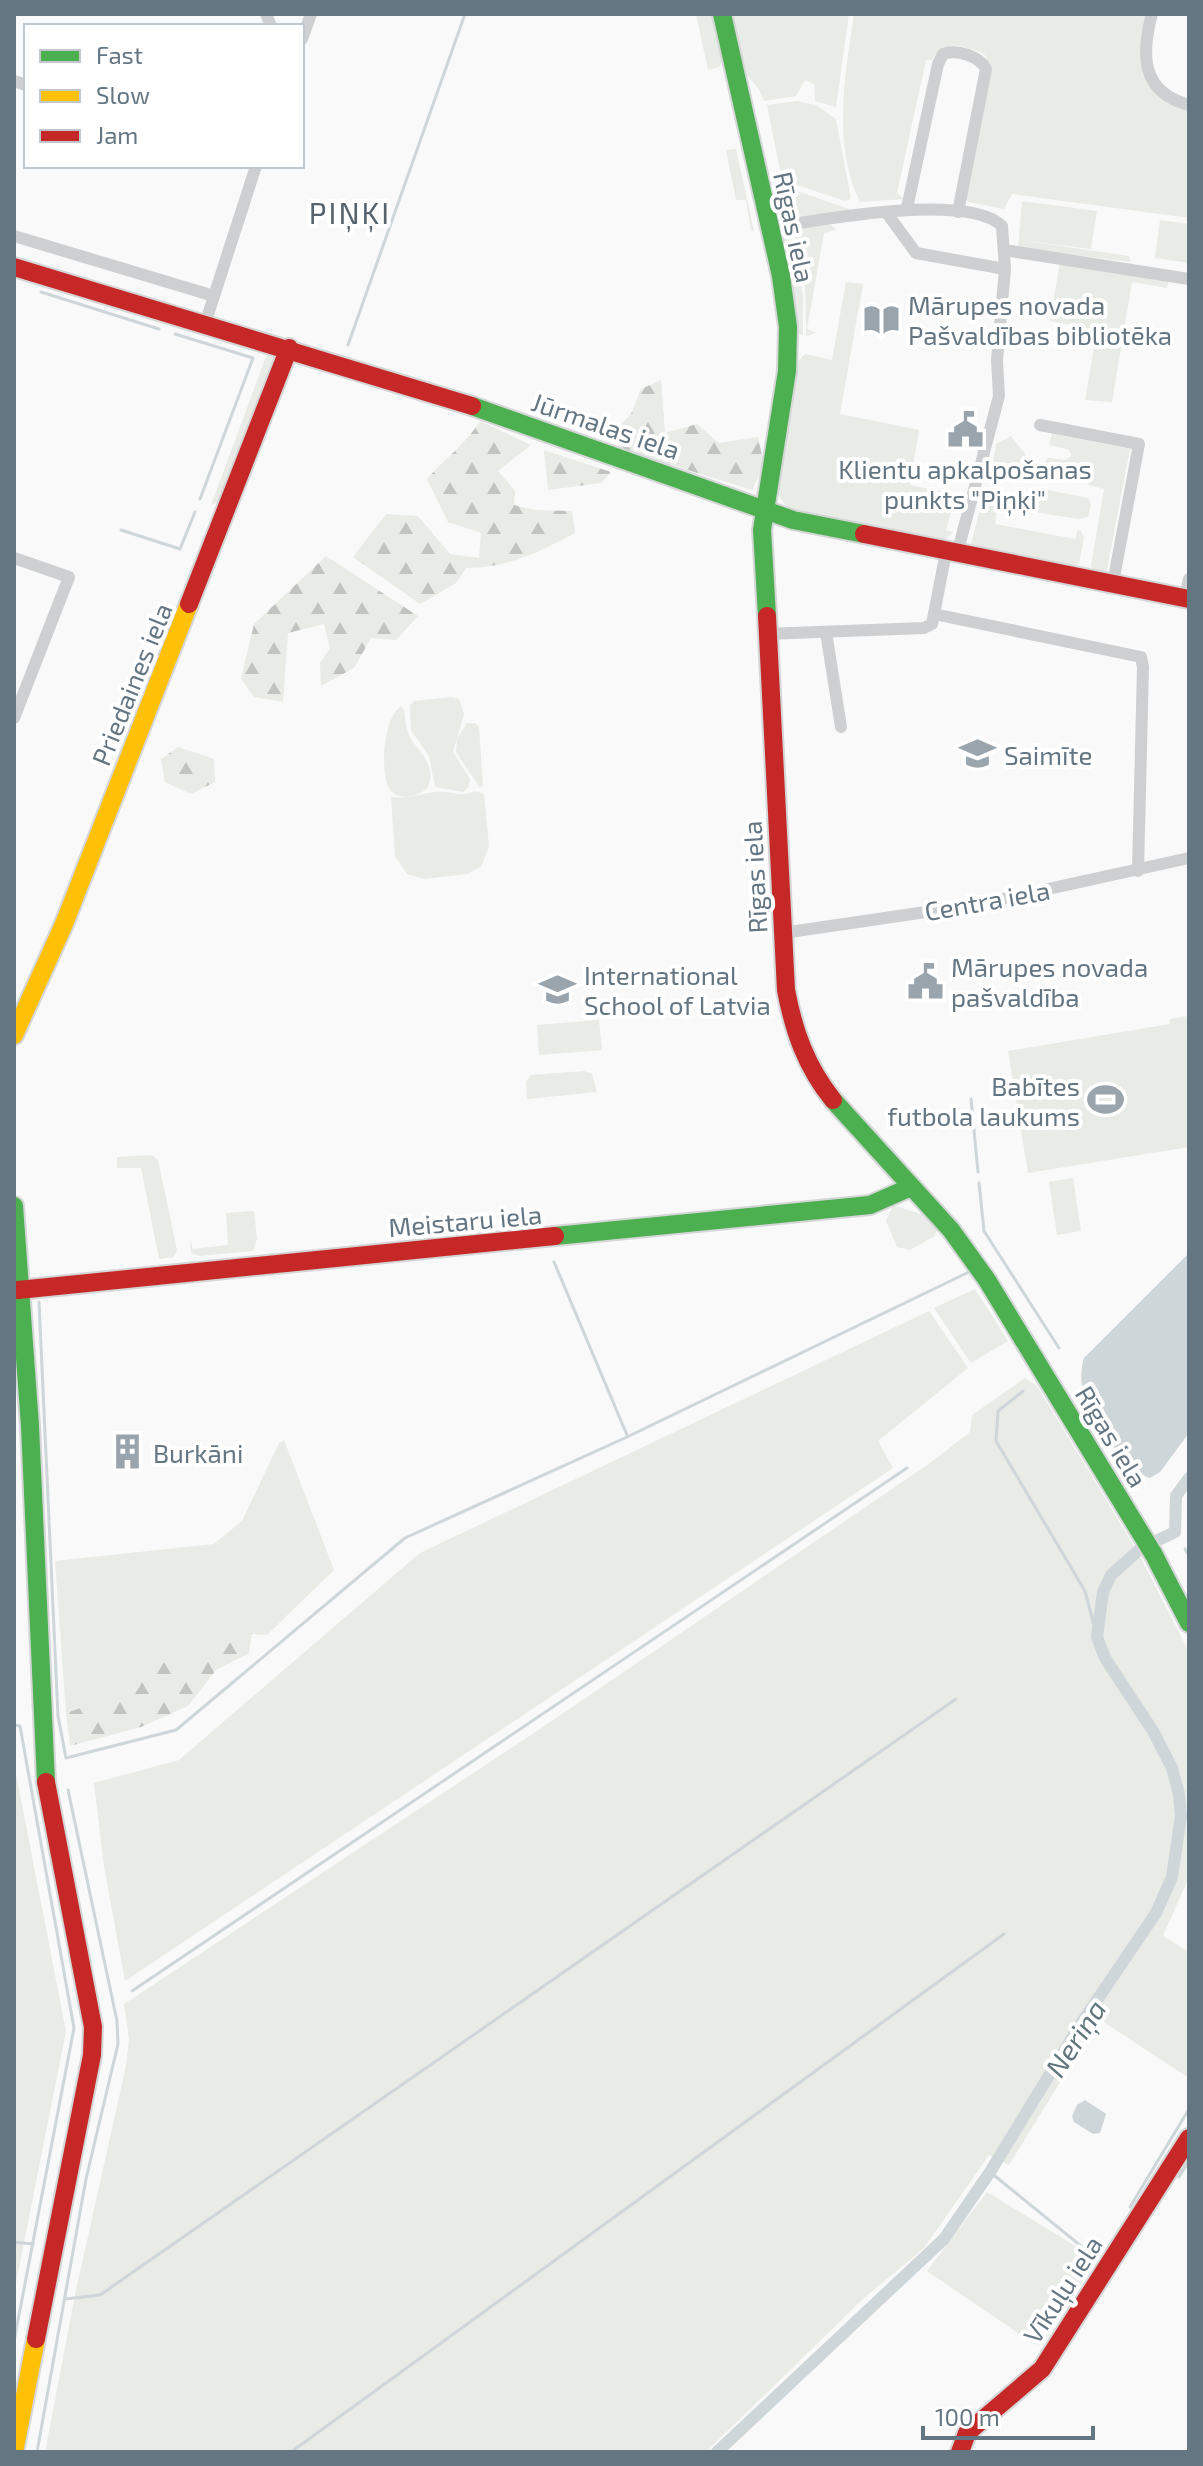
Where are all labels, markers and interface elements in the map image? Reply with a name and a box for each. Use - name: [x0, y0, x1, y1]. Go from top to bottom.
- legend: [24, 24, 304, 168]
- text: Fast: [96, 40, 143, 69]
- text: Slow: [96, 80, 150, 109]
- text: Jam: [96, 120, 138, 149]
- street label: Rīgas iela: [768, 169, 822, 285]
- district label: PIŅĶI: [309, 194, 391, 233]
- place label: Mārupes novada Pašvaldības bibliotēka: [908, 289, 1172, 350]
- library icon: Mārupes novada Pašvaldības bibliotēka: [863, 300, 901, 338]
- street label: Jūrmalas iela: [528, 385, 684, 465]
- public building icon: Klientu apkalpošanas punkts "Piņķi": [946, 410, 984, 448]
- place label: Klientu apkalpošanas punkts "Piņķi": [838, 453, 1092, 516]
- street label: Priedaines iela: [84, 598, 178, 770]
- school or university icon: Saimīte: [959, 735, 997, 773]
- place label: Saimīte: [1004, 739, 1092, 770]
- street label: Rīgas iela: [736, 820, 772, 934]
- street label: Centra iela: [922, 874, 1052, 926]
- place label: Mārupes novada pašvaldība: [951, 951, 1148, 1012]
- place label: International School of Latvia: [584, 959, 771, 1020]
- public building icon: Mārupes novada pašvaldība: [906, 962, 944, 1000]
- school or university icon: International School of Latvia: [539, 970, 577, 1008]
- place label: Babītes futbola laukums: [887, 1070, 1080, 1131]
- sports icon: Babītes futbola laukums: [1087, 1081, 1125, 1119]
- street label: Meistaru iela: [387, 1198, 543, 1242]
- street label: Rīgas iela: [1070, 1380, 1154, 1492]
- building icon: Burkāni: [108, 1433, 146, 1471]
- place label: Burkāni: [153, 1437, 243, 1468]
- water label: Neriņa: [1038, 1993, 1114, 2084]
- street label: Vīkuļu iela: [1016, 2230, 1110, 2349]
- scale bar: [923, 2390, 1093, 2440]
- text: 100 m: [935, 2402, 1000, 2431]

